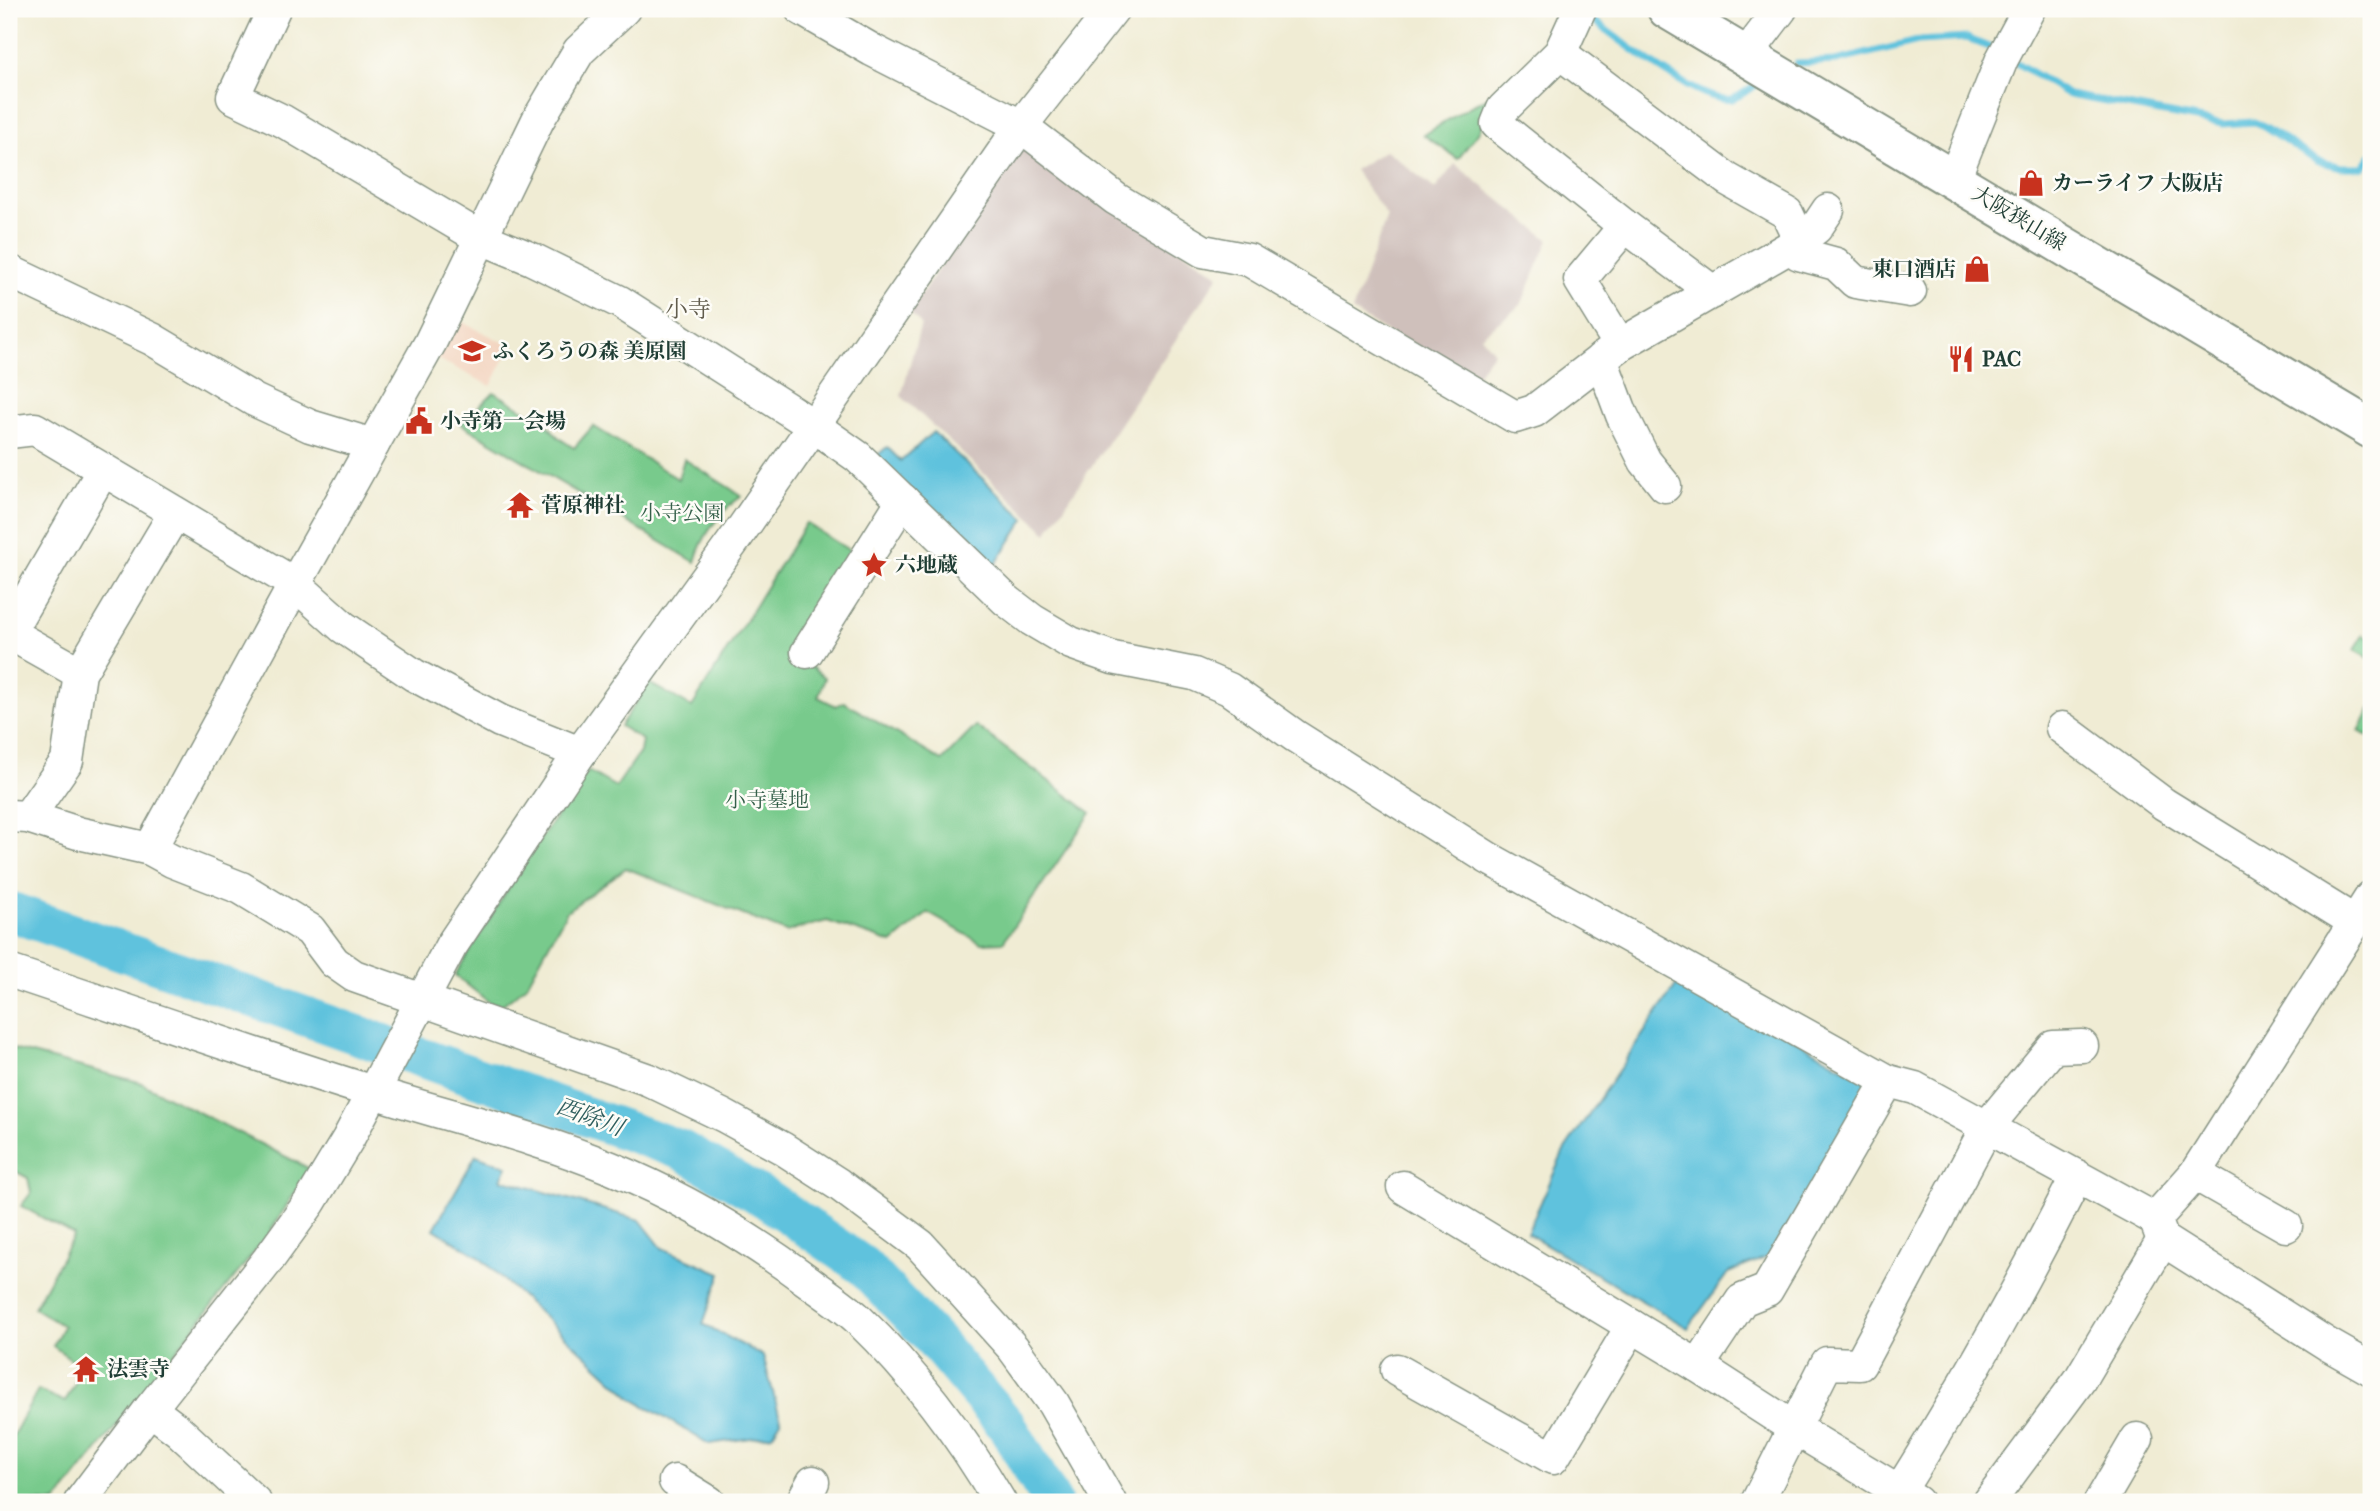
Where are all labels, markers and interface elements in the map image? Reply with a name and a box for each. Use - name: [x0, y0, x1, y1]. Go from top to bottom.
- shop icon: カーライフ 大阪店: [2016, 168, 2046, 198]
- place label: カーライフ 大阪店: [2052, 171, 2223, 195]
- street label: 大阪狭山線: [1968, 181, 2070, 255]
- shop icon: 東口酒店: [1962, 254, 1992, 284]
- place label: 東口酒店: [1872, 257, 1956, 281]
- district label: 小寺: [665, 296, 711, 323]
- school or university icon: ふくろうの森 美原園: [457, 336, 487, 366]
- place label: ふくろうの森 美原園: [493, 339, 687, 363]
- restaurant icon: PAC: [1946, 344, 1976, 374]
- place label: PAC: [1982, 347, 2021, 371]
- public building icon: 小寺第一会場: [404, 406, 434, 436]
- place label: 小寺第一会場: [440, 409, 566, 433]
- temple icon: 菅原神社: [505, 490, 535, 520]
- place label: 菅原神社: [541, 493, 625, 517]
- park label: 小寺公園: [640, 501, 724, 525]
- place icon: 六地蔵: [859, 550, 889, 580]
- place label: 六地蔵: [895, 553, 958, 577]
- park label: 小寺墓地: [725, 788, 809, 812]
- water label: 西除川: [553, 1093, 630, 1143]
- temple icon: 法雲寺: [71, 1354, 101, 1384]
- place label: 法雲寺: [107, 1357, 170, 1381]

